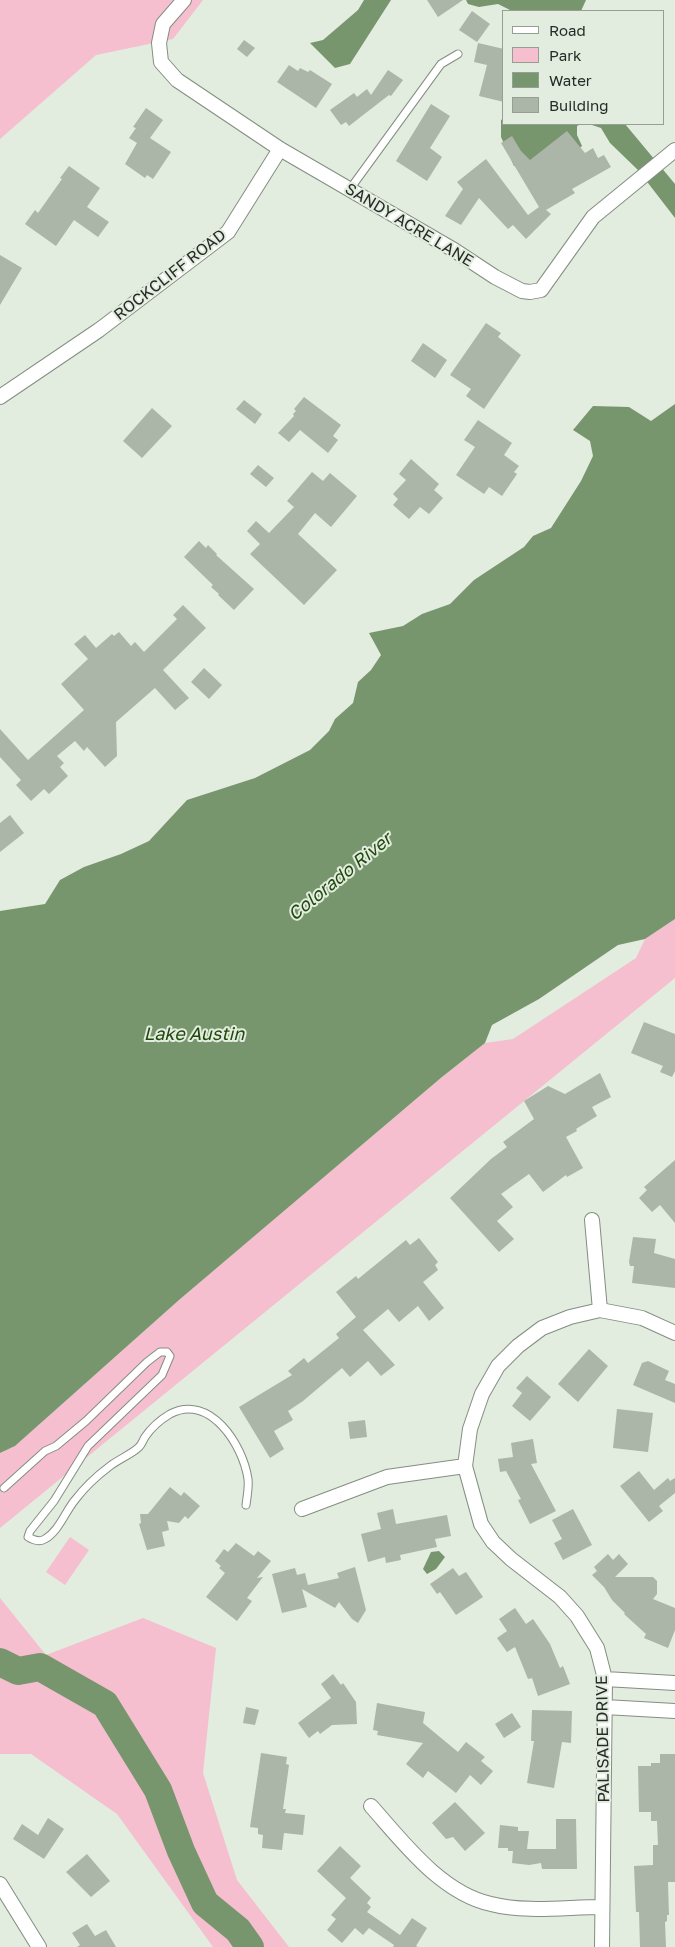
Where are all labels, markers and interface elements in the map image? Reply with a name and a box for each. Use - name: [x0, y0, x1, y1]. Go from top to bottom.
- legend: [502, 10, 665, 125]
- text: Road: [549, 21, 586, 39]
- text: Park: [549, 46, 581, 64]
- text: Water: [549, 71, 592, 89]
- text: Building: [549, 96, 609, 114]
- street label: SANDY ACRE LANE: [341, 179, 477, 271]
- street label: ROCKCLIFF ROAD: [110, 225, 230, 325]
- water label: Colorado River: [284, 829, 396, 925]
- water label: Lake Austin: [144, 1023, 244, 1045]
- street label: PALISADE DRIVE: [592, 1675, 614, 1803]

